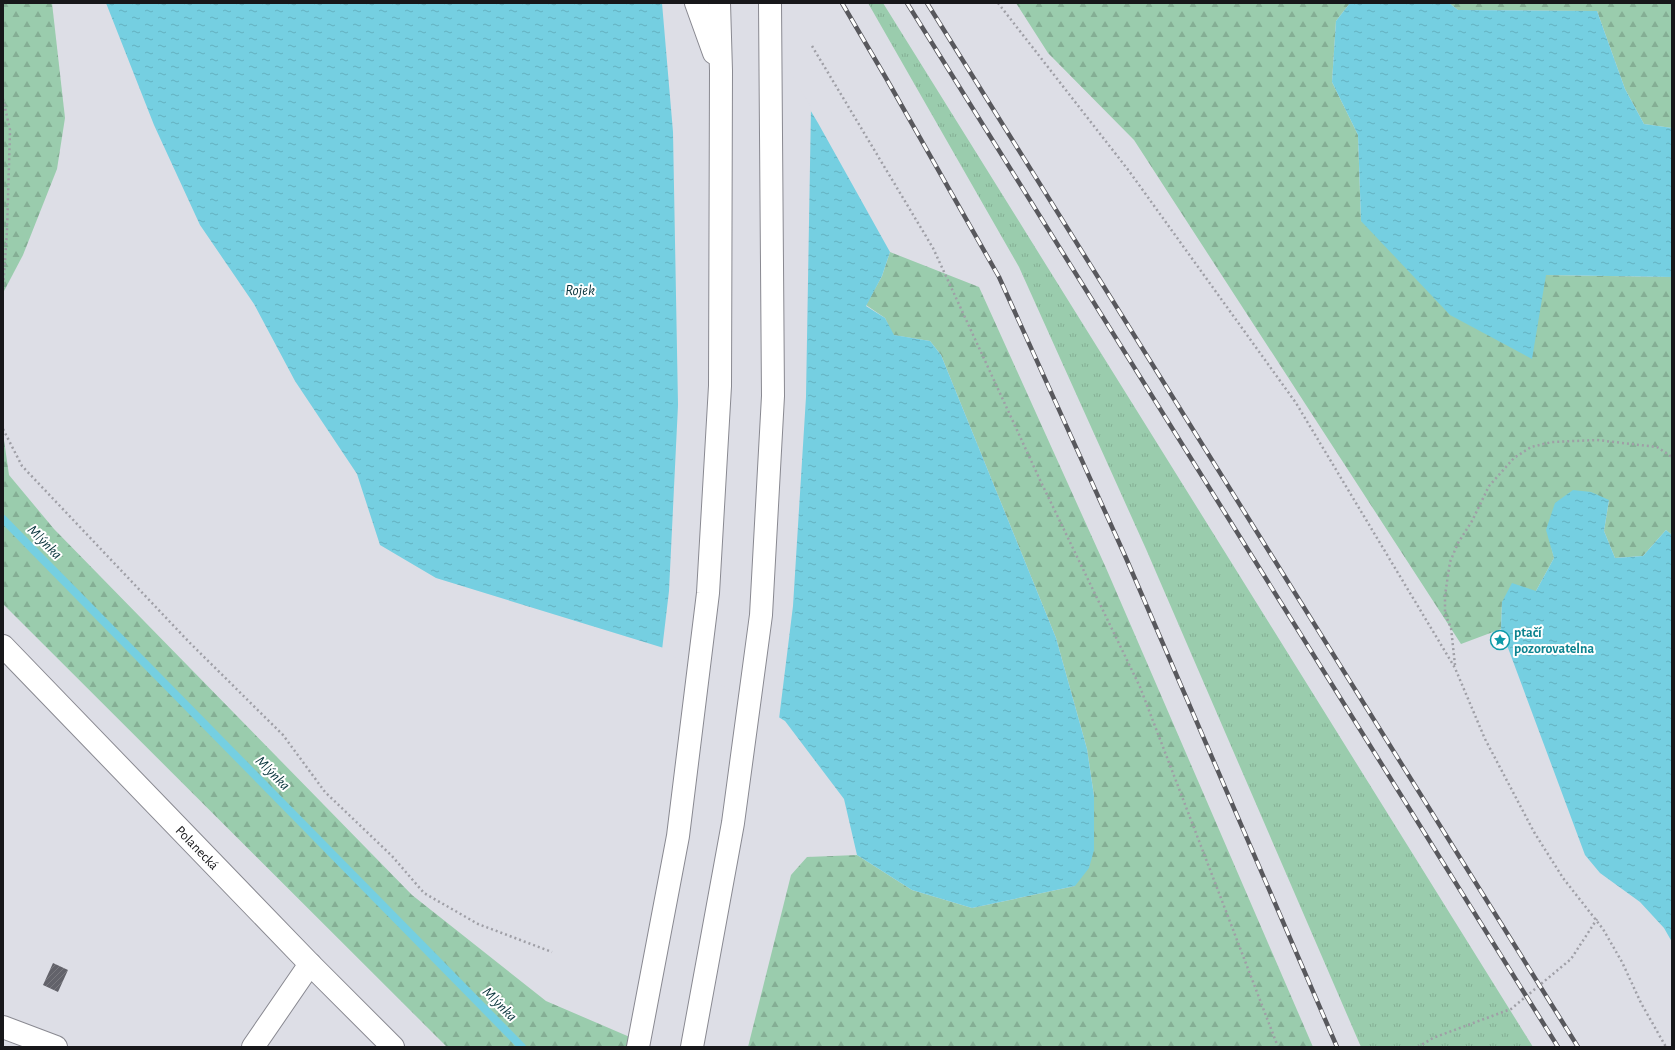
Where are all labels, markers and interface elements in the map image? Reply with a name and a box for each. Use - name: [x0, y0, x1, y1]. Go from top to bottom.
- water label: Rojek: [565, 283, 595, 298]
- water label: Mlýnka: [25, 522, 65, 562]
- place label: ptačí pozorovatelna: [1514, 626, 1594, 656]
- place icon: ptačí pozorovatelna: [1489, 629, 1511, 651]
- water label: Mlýnka: [253, 753, 293, 793]
- street label: Polanecká: [173, 823, 221, 873]
- water label: Mlýnka: [480, 984, 520, 1024]

